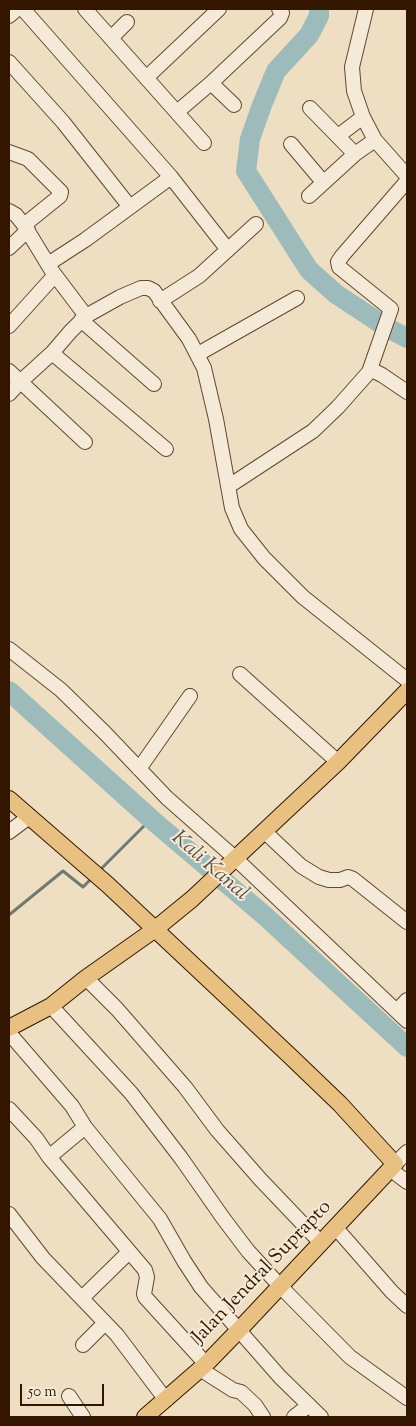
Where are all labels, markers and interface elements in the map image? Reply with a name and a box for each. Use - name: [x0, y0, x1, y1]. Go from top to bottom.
- water label: Kali Kanal: [165, 827, 253, 907]
- street label: Jalan Jendral Suprapto: [188, 1196, 338, 1350]
- scale bar: [22, 1374, 106, 1406]
- text: 50 m: [28, 1382, 57, 1403]

